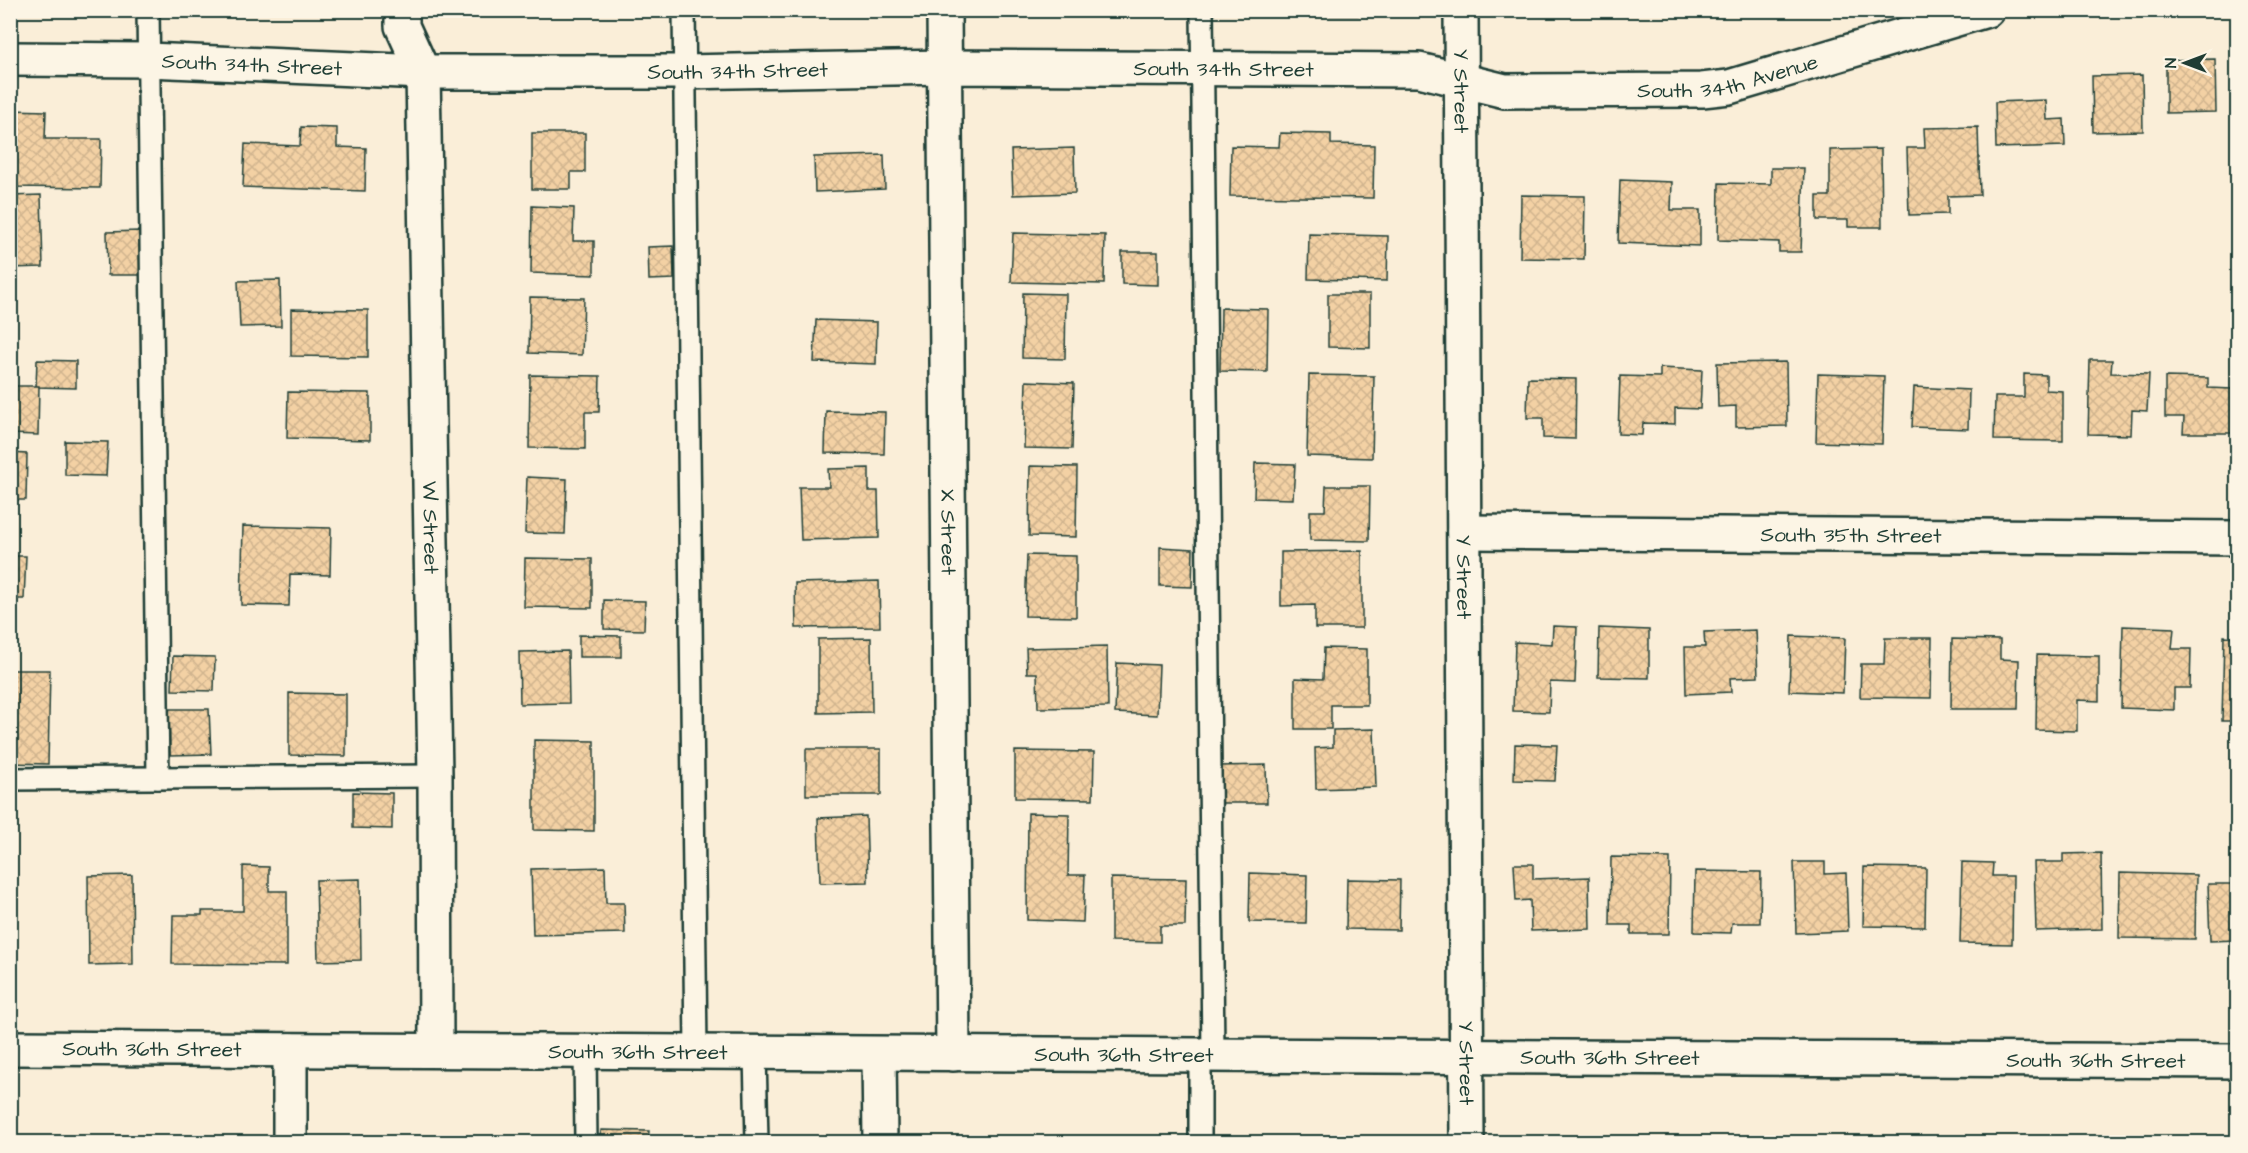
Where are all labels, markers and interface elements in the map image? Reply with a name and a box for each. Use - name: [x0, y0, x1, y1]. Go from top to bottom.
- north arrow: [2155, 33, 2215, 93]
- street label: South 34th Street: [161, 46, 343, 83]
- street label: South 34th Avenue: [1637, 47, 1821, 105]
- street label: Y Street: [1447, 49, 1476, 134]
- street label: South 34th Street: [1133, 54, 1315, 84]
- street label: South 34th Street: [648, 55, 829, 87]
- text: N: [2160, 58, 2182, 68]
- street label: W Street: [415, 481, 446, 575]
- street label: X Street: [934, 489, 963, 576]
- street label: South 35th Street: [1760, 520, 1942, 550]
- street label: Y Street: [1449, 535, 1479, 620]
- street label: Y Street: [1452, 1021, 1481, 1106]
- street label: South 36th Street: [62, 1034, 242, 1064]
- street label: South 36th Street: [548, 1037, 728, 1067]
- street label: South 36th Street: [1034, 1039, 1214, 1070]
- street label: South 36th Street: [1520, 1042, 1700, 1072]
- street label: South 36th Street: [2006, 1045, 2186, 1075]

